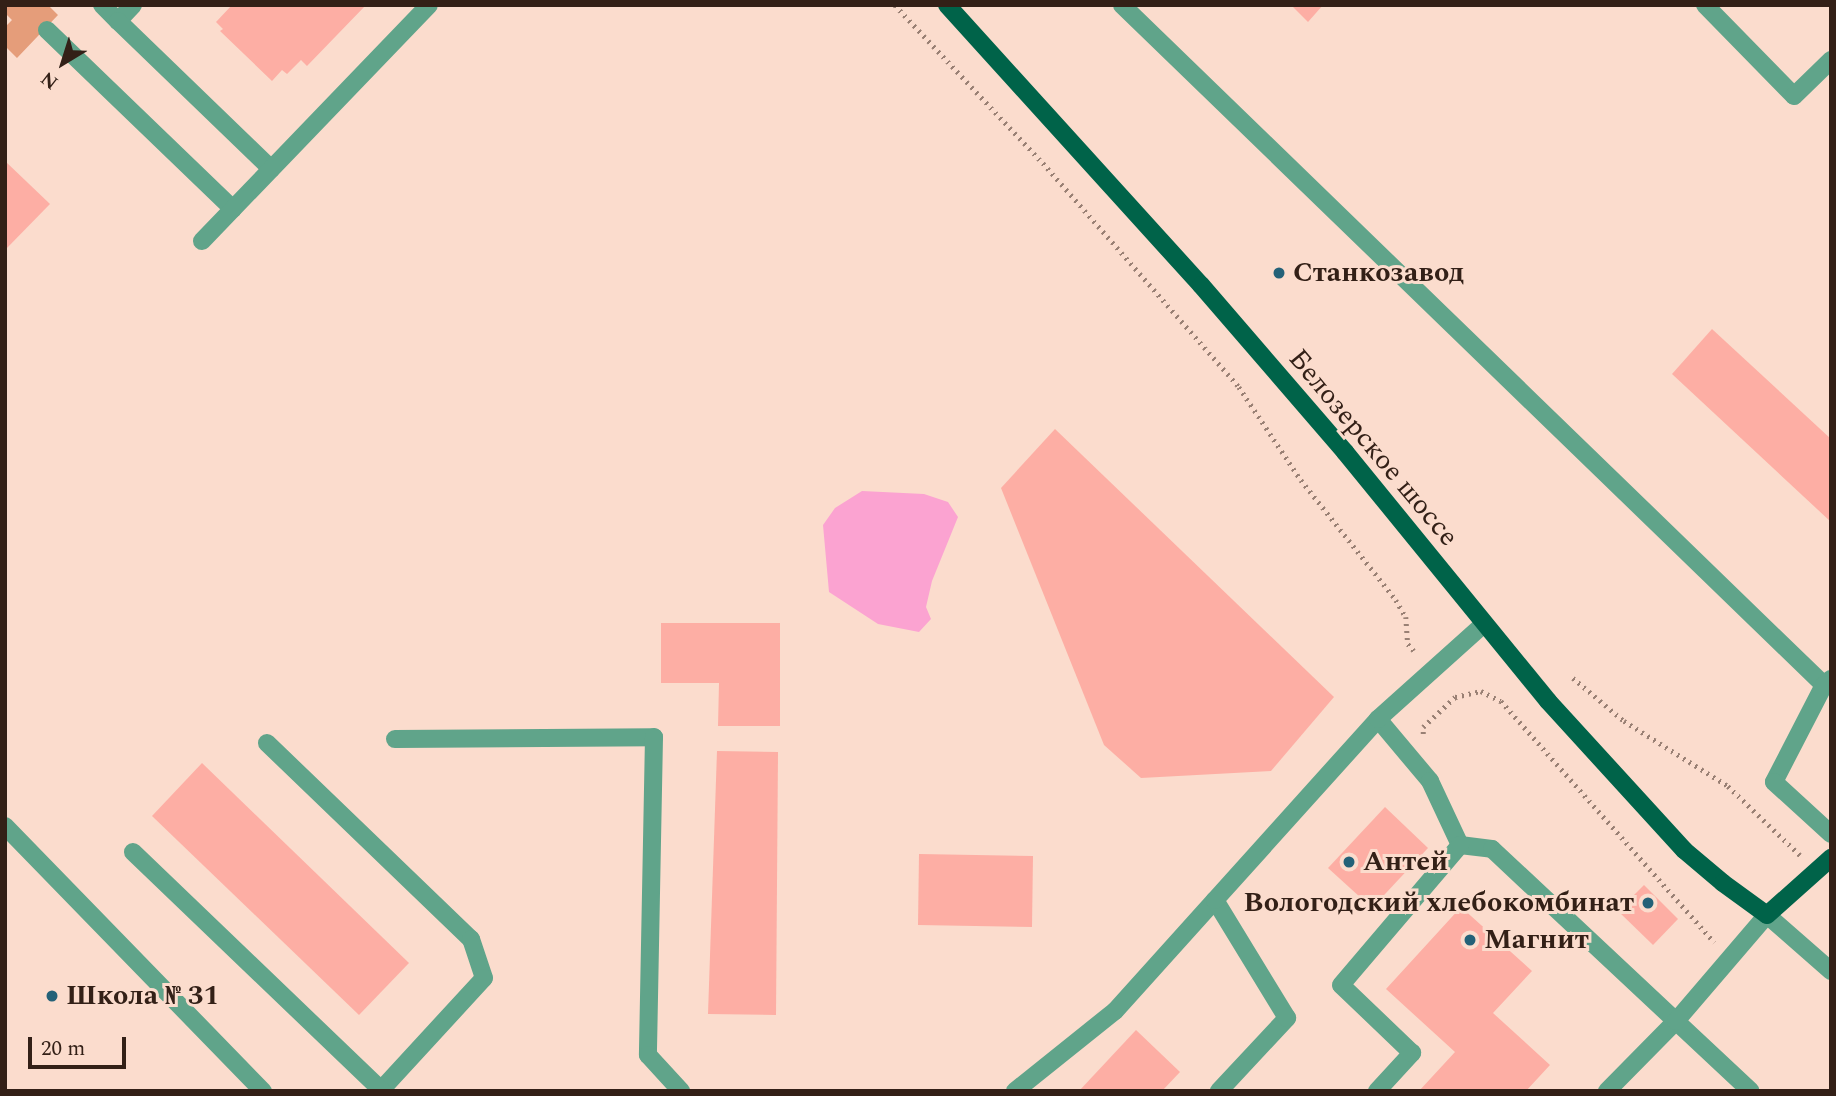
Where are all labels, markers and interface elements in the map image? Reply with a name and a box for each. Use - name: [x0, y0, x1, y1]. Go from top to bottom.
- north arrow: [28, 28, 98, 98]
- text: N: [35, 64, 65, 96]
- place label: Станкозавод: [1293, 256, 1464, 290]
- marker: Станкозавод: [1271, 265, 1287, 281]
- street label: Белозерское шоссе: [1281, 343, 1465, 553]
- place label: Антей: [1363, 845, 1448, 879]
- marker: Антей: [1341, 854, 1357, 870]
- place label: Вологодский хлебокомбинат: [1244, 886, 1634, 920]
- marker: Вологодский хлебокомбинат: [1640, 895, 1656, 911]
- place label: Магнит: [1484, 923, 1589, 957]
- marker: Магнит: [1462, 932, 1478, 948]
- place label: Школа № 31: [66, 979, 219, 1013]
- marker: Школа № 31: [44, 988, 60, 1004]
- scale bar: [32, 1023, 130, 1066]
- text: 20 m: [41, 1033, 85, 1065]

